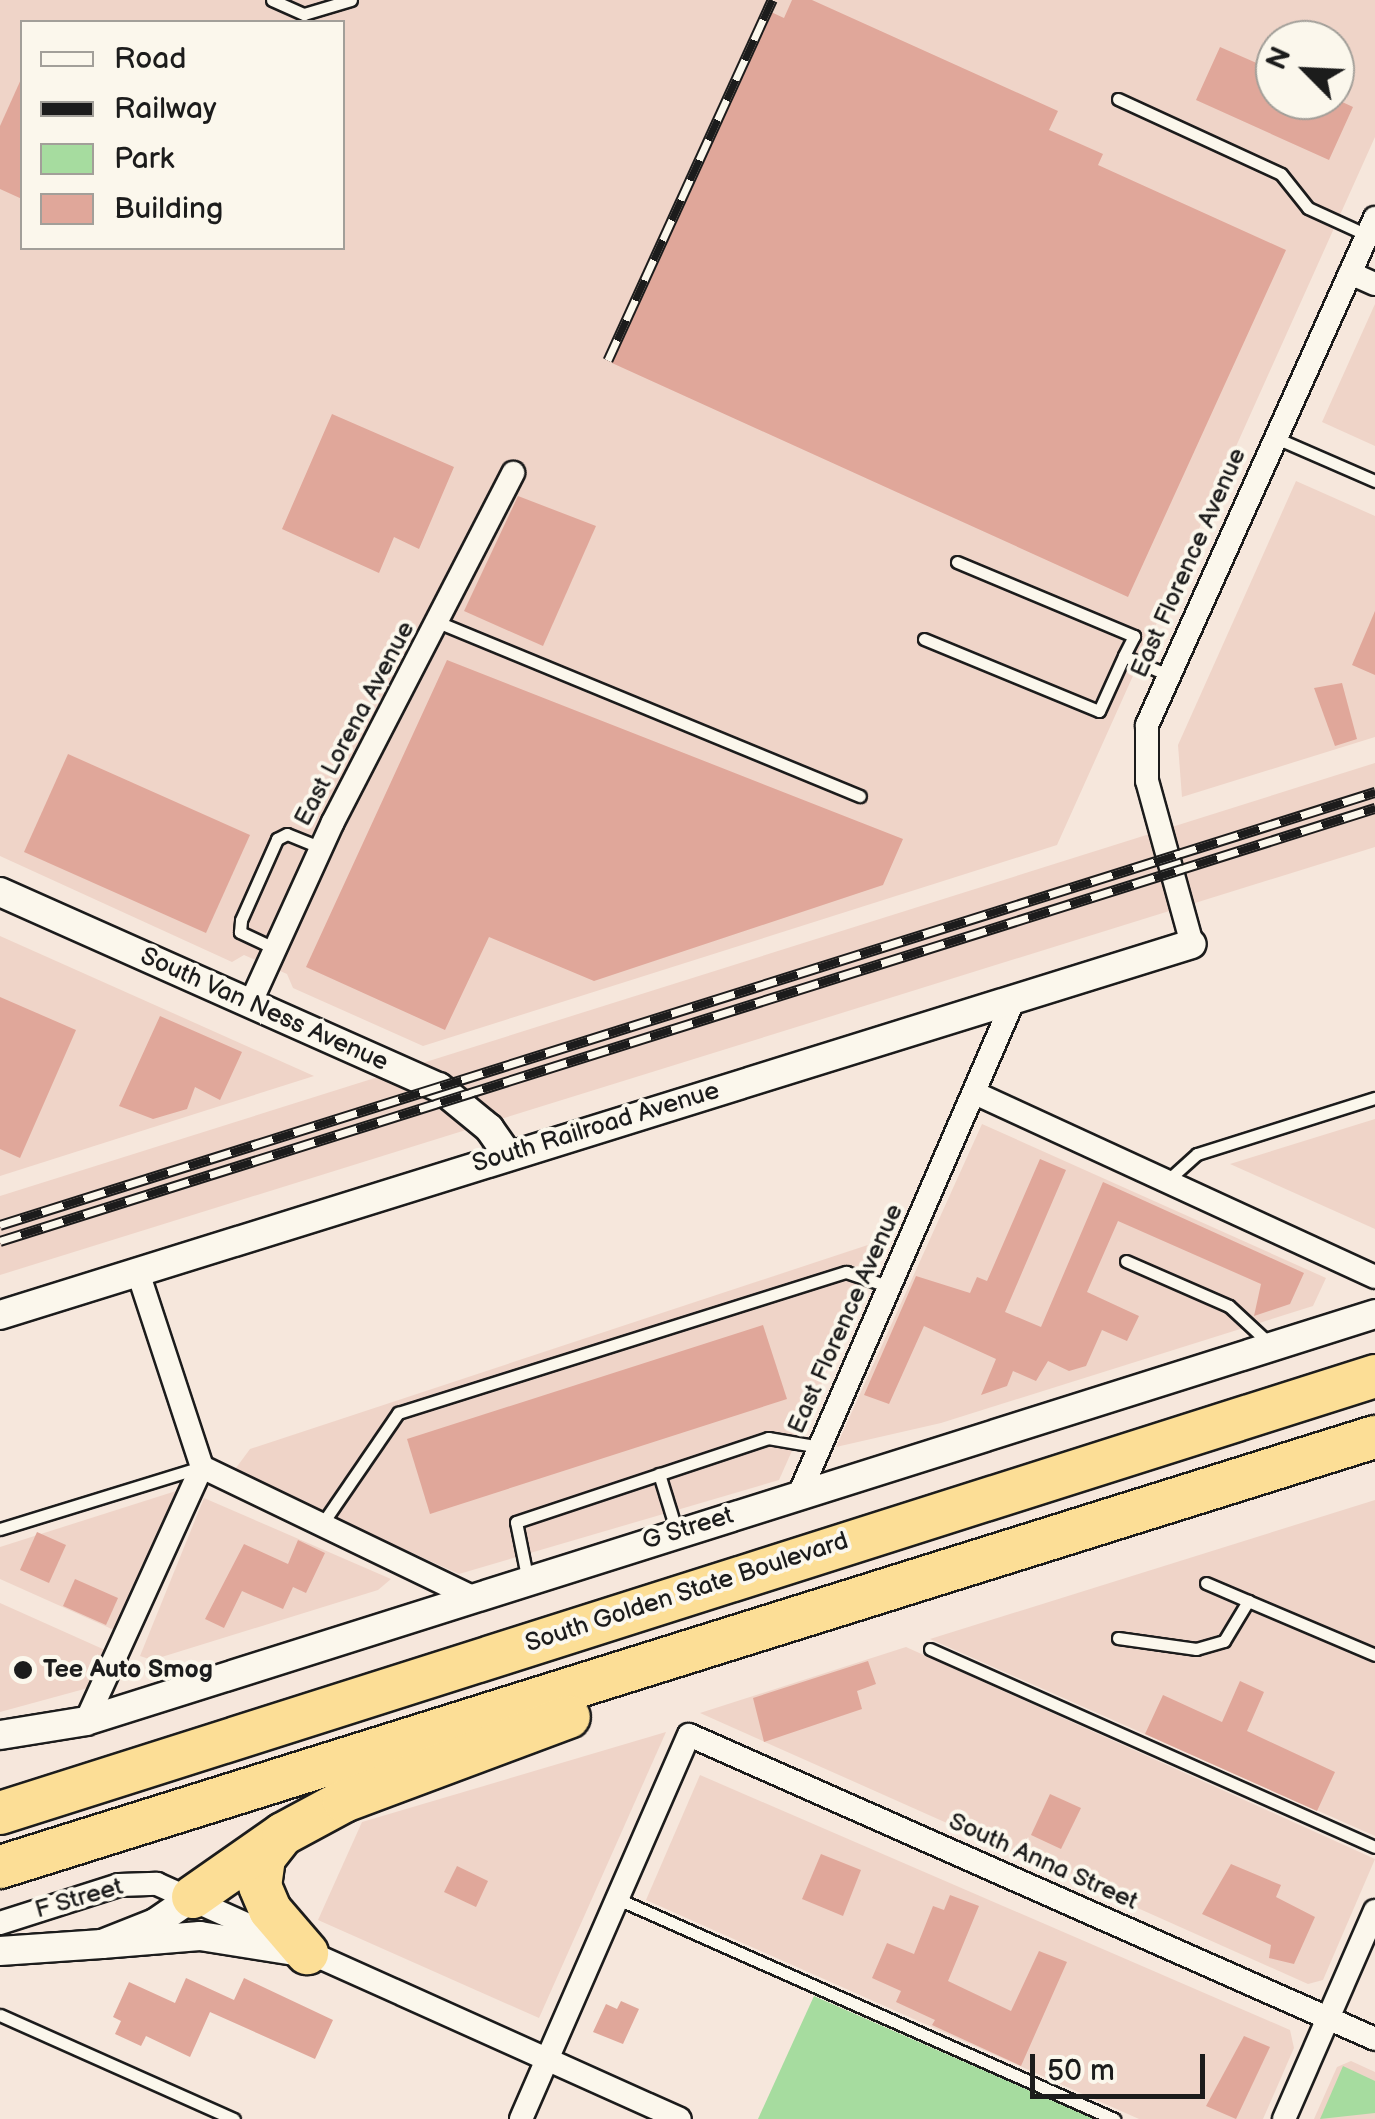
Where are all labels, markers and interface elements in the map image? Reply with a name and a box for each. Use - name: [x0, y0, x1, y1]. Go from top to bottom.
- legend: [20, 20, 345, 250]
- north arrow: [1255, 20, 1355, 120]
- text: Road: [114, 41, 187, 77]
- text: N: [1260, 42, 1298, 75]
- text: Railway: [114, 91, 216, 127]
- text: Park: [114, 141, 174, 177]
- text: Building: [114, 191, 223, 227]
- street label: East Florence Avenue: [1125, 444, 1253, 682]
- street label: East Lorena Avenue: [288, 617, 422, 831]
- street label: South Van Ness Avenue: [135, 942, 393, 1078]
- street label: South Railroad Avenue: [469, 1076, 723, 1180]
- street label: East Florence Avenue: [782, 1200, 910, 1438]
- street label: G Street: [639, 1501, 737, 1557]
- street label: South Golden State Boulevard: [522, 1526, 852, 1660]
- place label: Tee Auto Smog: [43, 1655, 213, 1685]
- marker: Tee Auto Smog: [12, 1659, 34, 1681]
- street label: South Anna Street: [944, 1807, 1142, 1917]
- street label: F Street: [31, 1872, 127, 1926]
- scale bar: [1035, 2034, 1210, 2096]
- text: 50 m: [1047, 2053, 1115, 2089]

